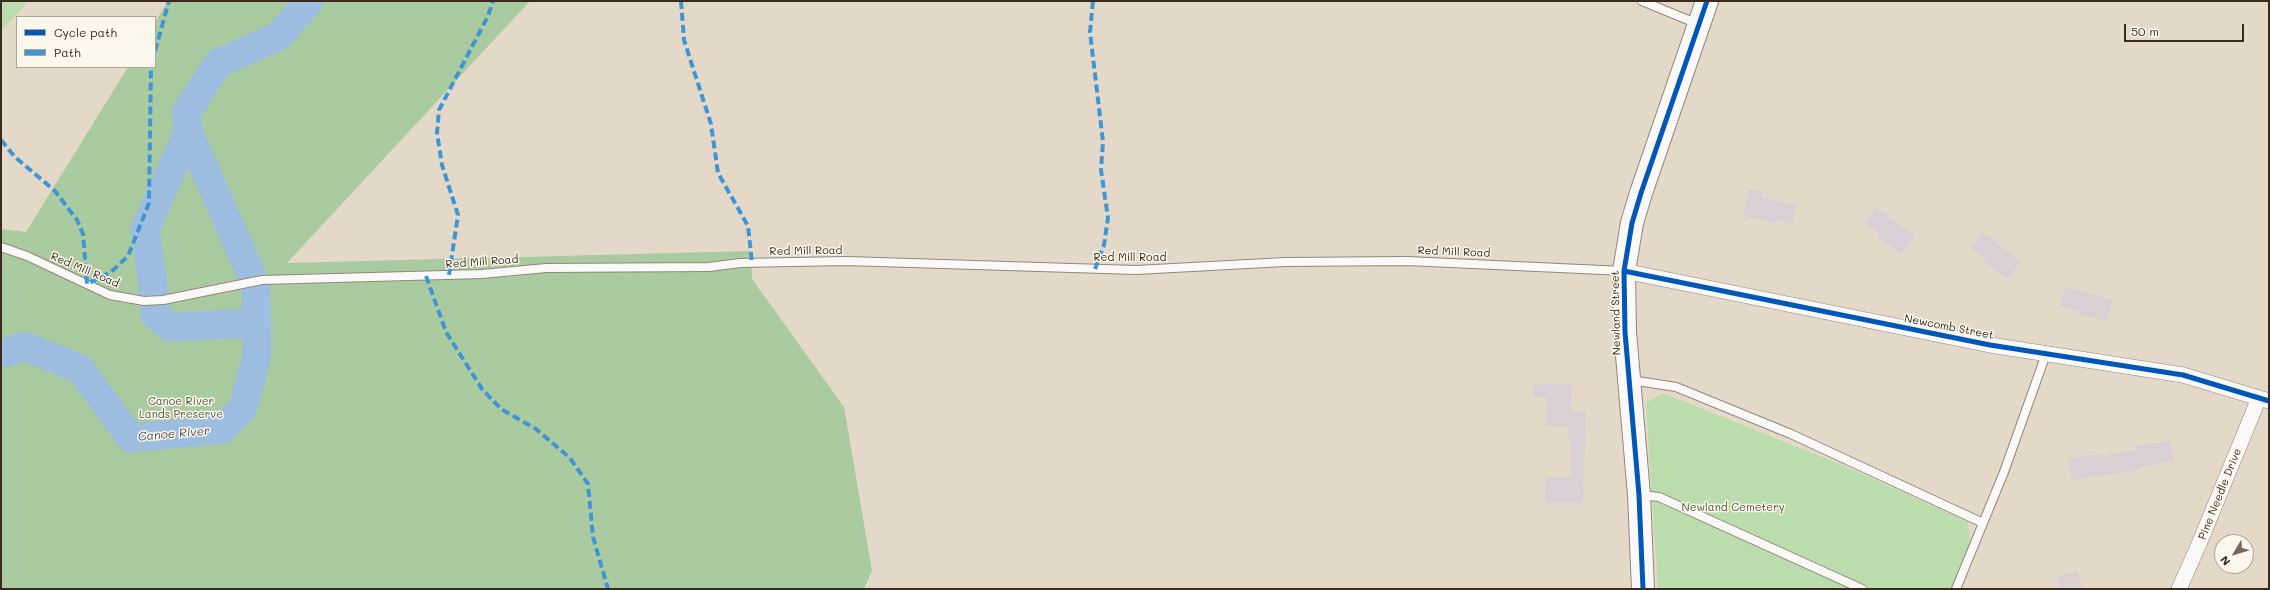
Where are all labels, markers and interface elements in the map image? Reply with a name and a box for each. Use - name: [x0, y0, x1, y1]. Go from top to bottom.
- legend: [16, 16, 156, 68]
- scale bar: [2126, 16, 2246, 42]
- text: 50 m: [2131, 23, 2159, 39]
- text: Cycle path: [54, 24, 117, 40]
- text: Path: [54, 44, 81, 60]
- street label: Red Mill Road: [769, 244, 843, 258]
- street label: Red Mill Road: [1417, 244, 1491, 260]
- street label: Red Mill Road: [49, 250, 121, 290]
- street label: Red Mill Road: [1094, 251, 1166, 265]
- street label: Red Mill Road: [445, 253, 519, 271]
- street label: Newland Street: [1609, 271, 1623, 355]
- street label: Newcomb Street: [1903, 312, 1995, 342]
- park label: Canoe River Lands Preserve: [139, 395, 223, 421]
- water label: Canoe River: [137, 424, 211, 444]
- street label: Pine Needle Drive: [2196, 446, 2244, 542]
- park label: Newland Cemetery: [1682, 501, 1784, 515]
- north arrow: [2214, 534, 2254, 574]
- text: N: [2216, 553, 2233, 569]

